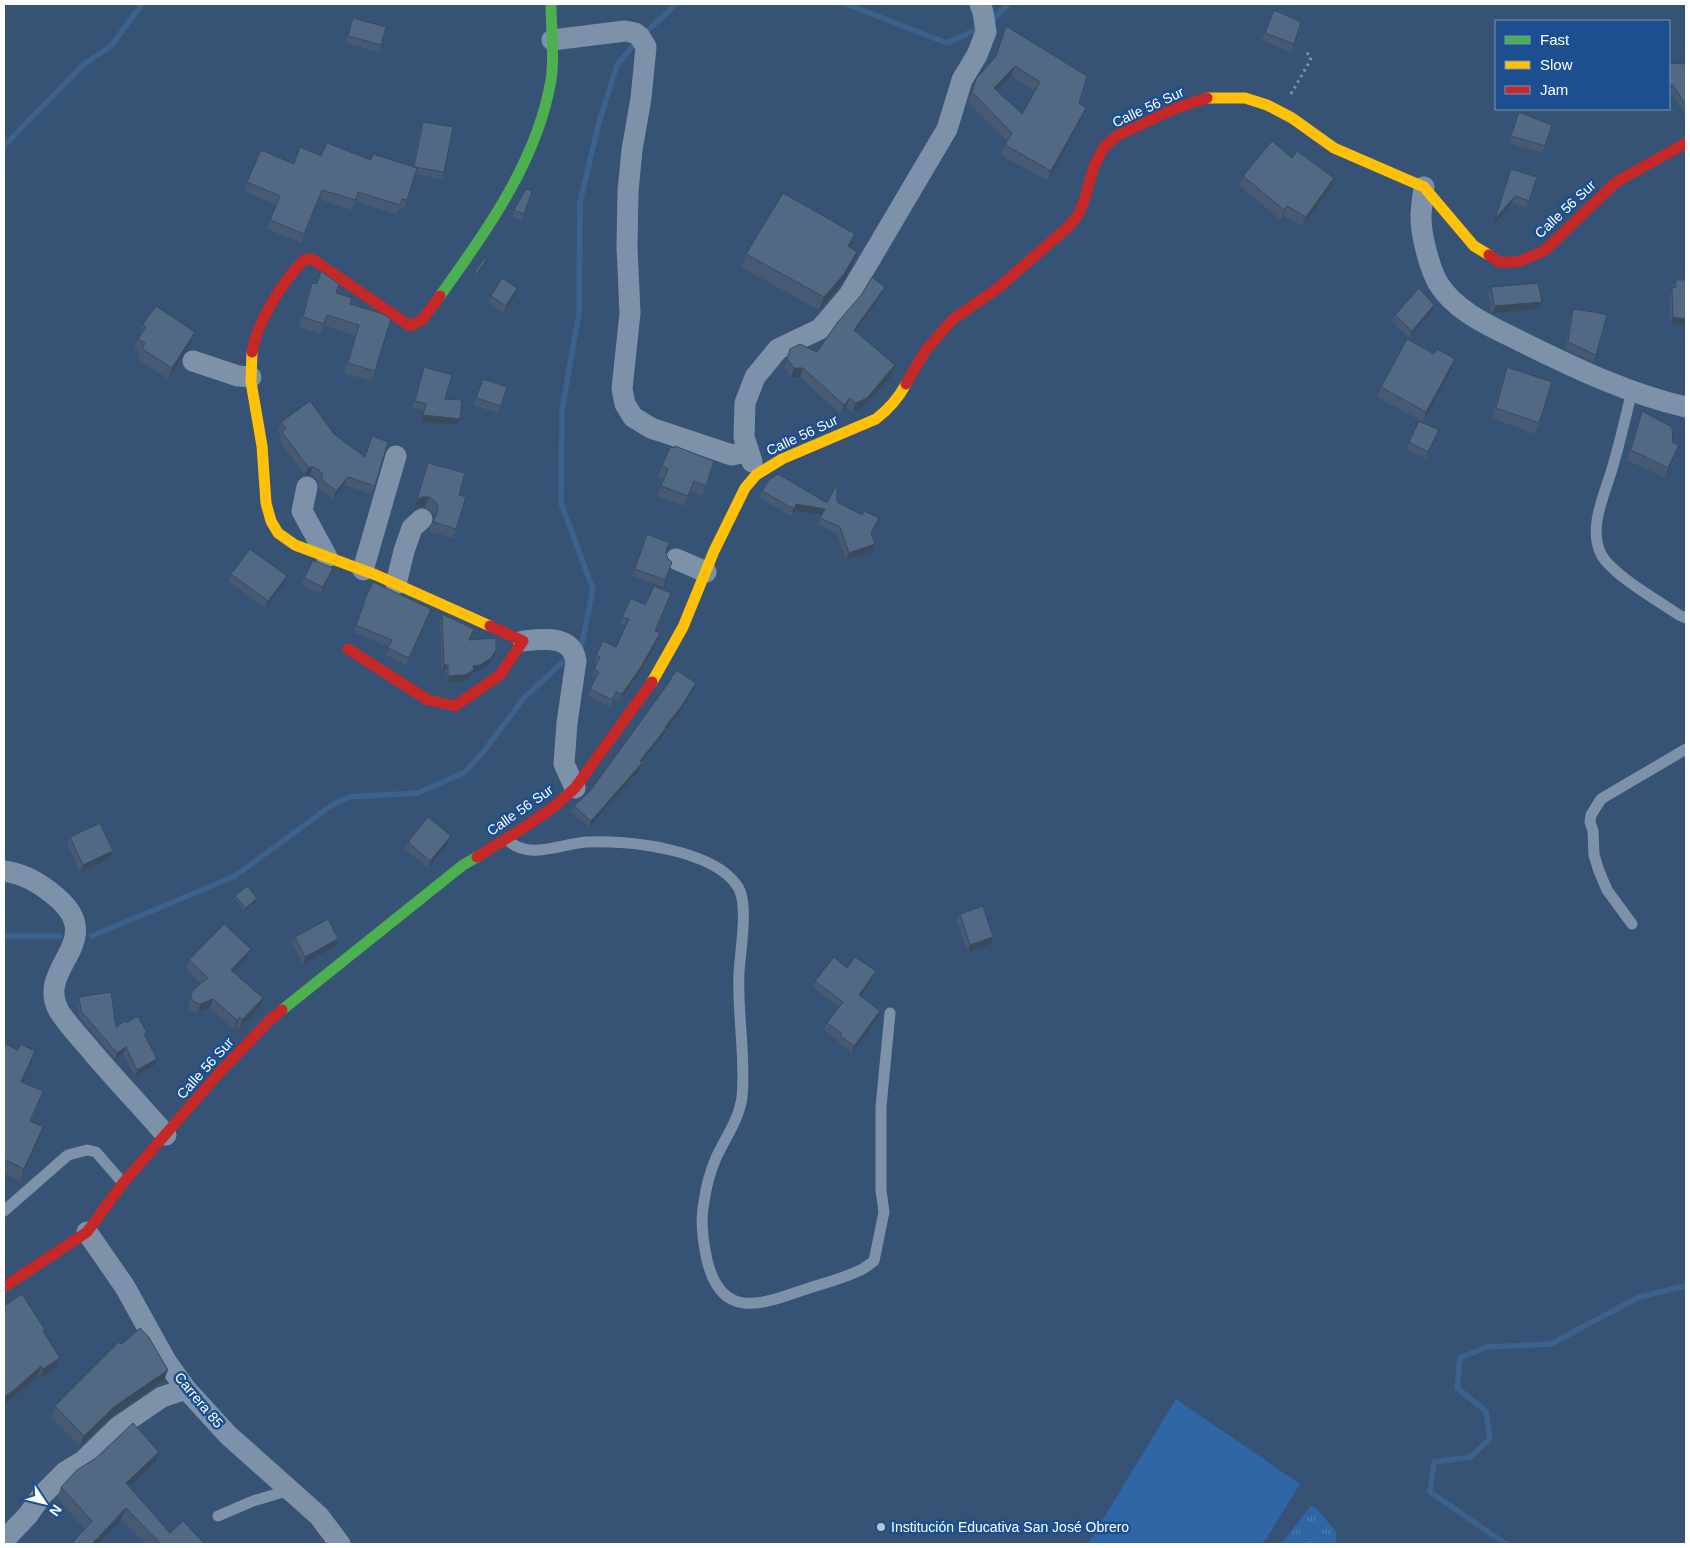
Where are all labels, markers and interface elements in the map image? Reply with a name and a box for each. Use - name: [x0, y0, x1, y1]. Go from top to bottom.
- legend: [1495, 20, 1670, 110]
- text: Fast: [1540, 31, 1570, 48]
- text: Slow: [1540, 56, 1573, 73]
- text: Jam: [1540, 81, 1568, 98]
- street label: Calle 56 Sur: [1110, 83, 1187, 131]
- street label: Calle 56 Sur: [1531, 177, 1599, 241]
- street label: Calle 56 Sur: [764, 411, 841, 459]
- street label: Calle 56 Sur: [484, 781, 556, 839]
- street label: Calle 56 Sur: [173, 1034, 237, 1102]
- street label: Carrera 85: [171, 1369, 227, 1431]
- north arrow: [20, 1478, 70, 1528]
- text: N: [46, 1502, 65, 1519]
- place label: Institución Educativa San José Obrero: [891, 1519, 1129, 1535]
- marker: Institución Educativa San José Obrero: [875, 1521, 887, 1533]

